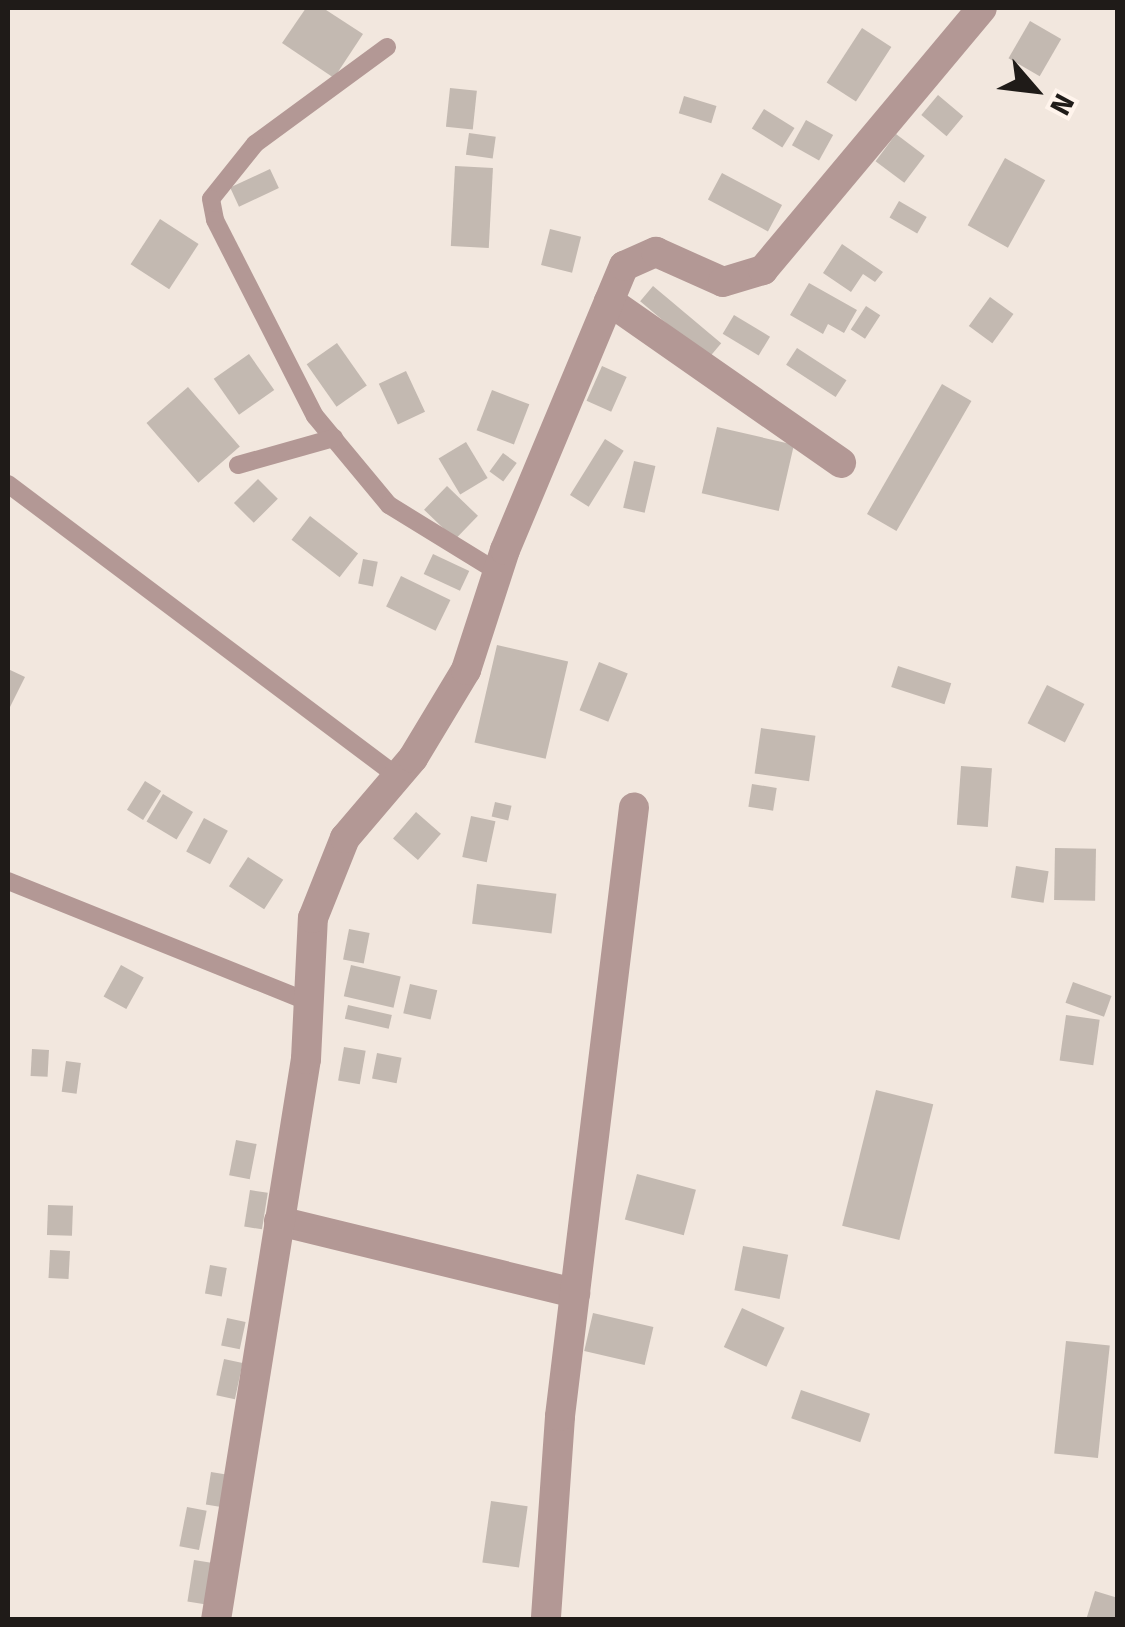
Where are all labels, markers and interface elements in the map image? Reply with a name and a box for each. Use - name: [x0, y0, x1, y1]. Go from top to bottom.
- north arrow: [985, 40, 1085, 140]
- text: N: [1043, 88, 1081, 120]

